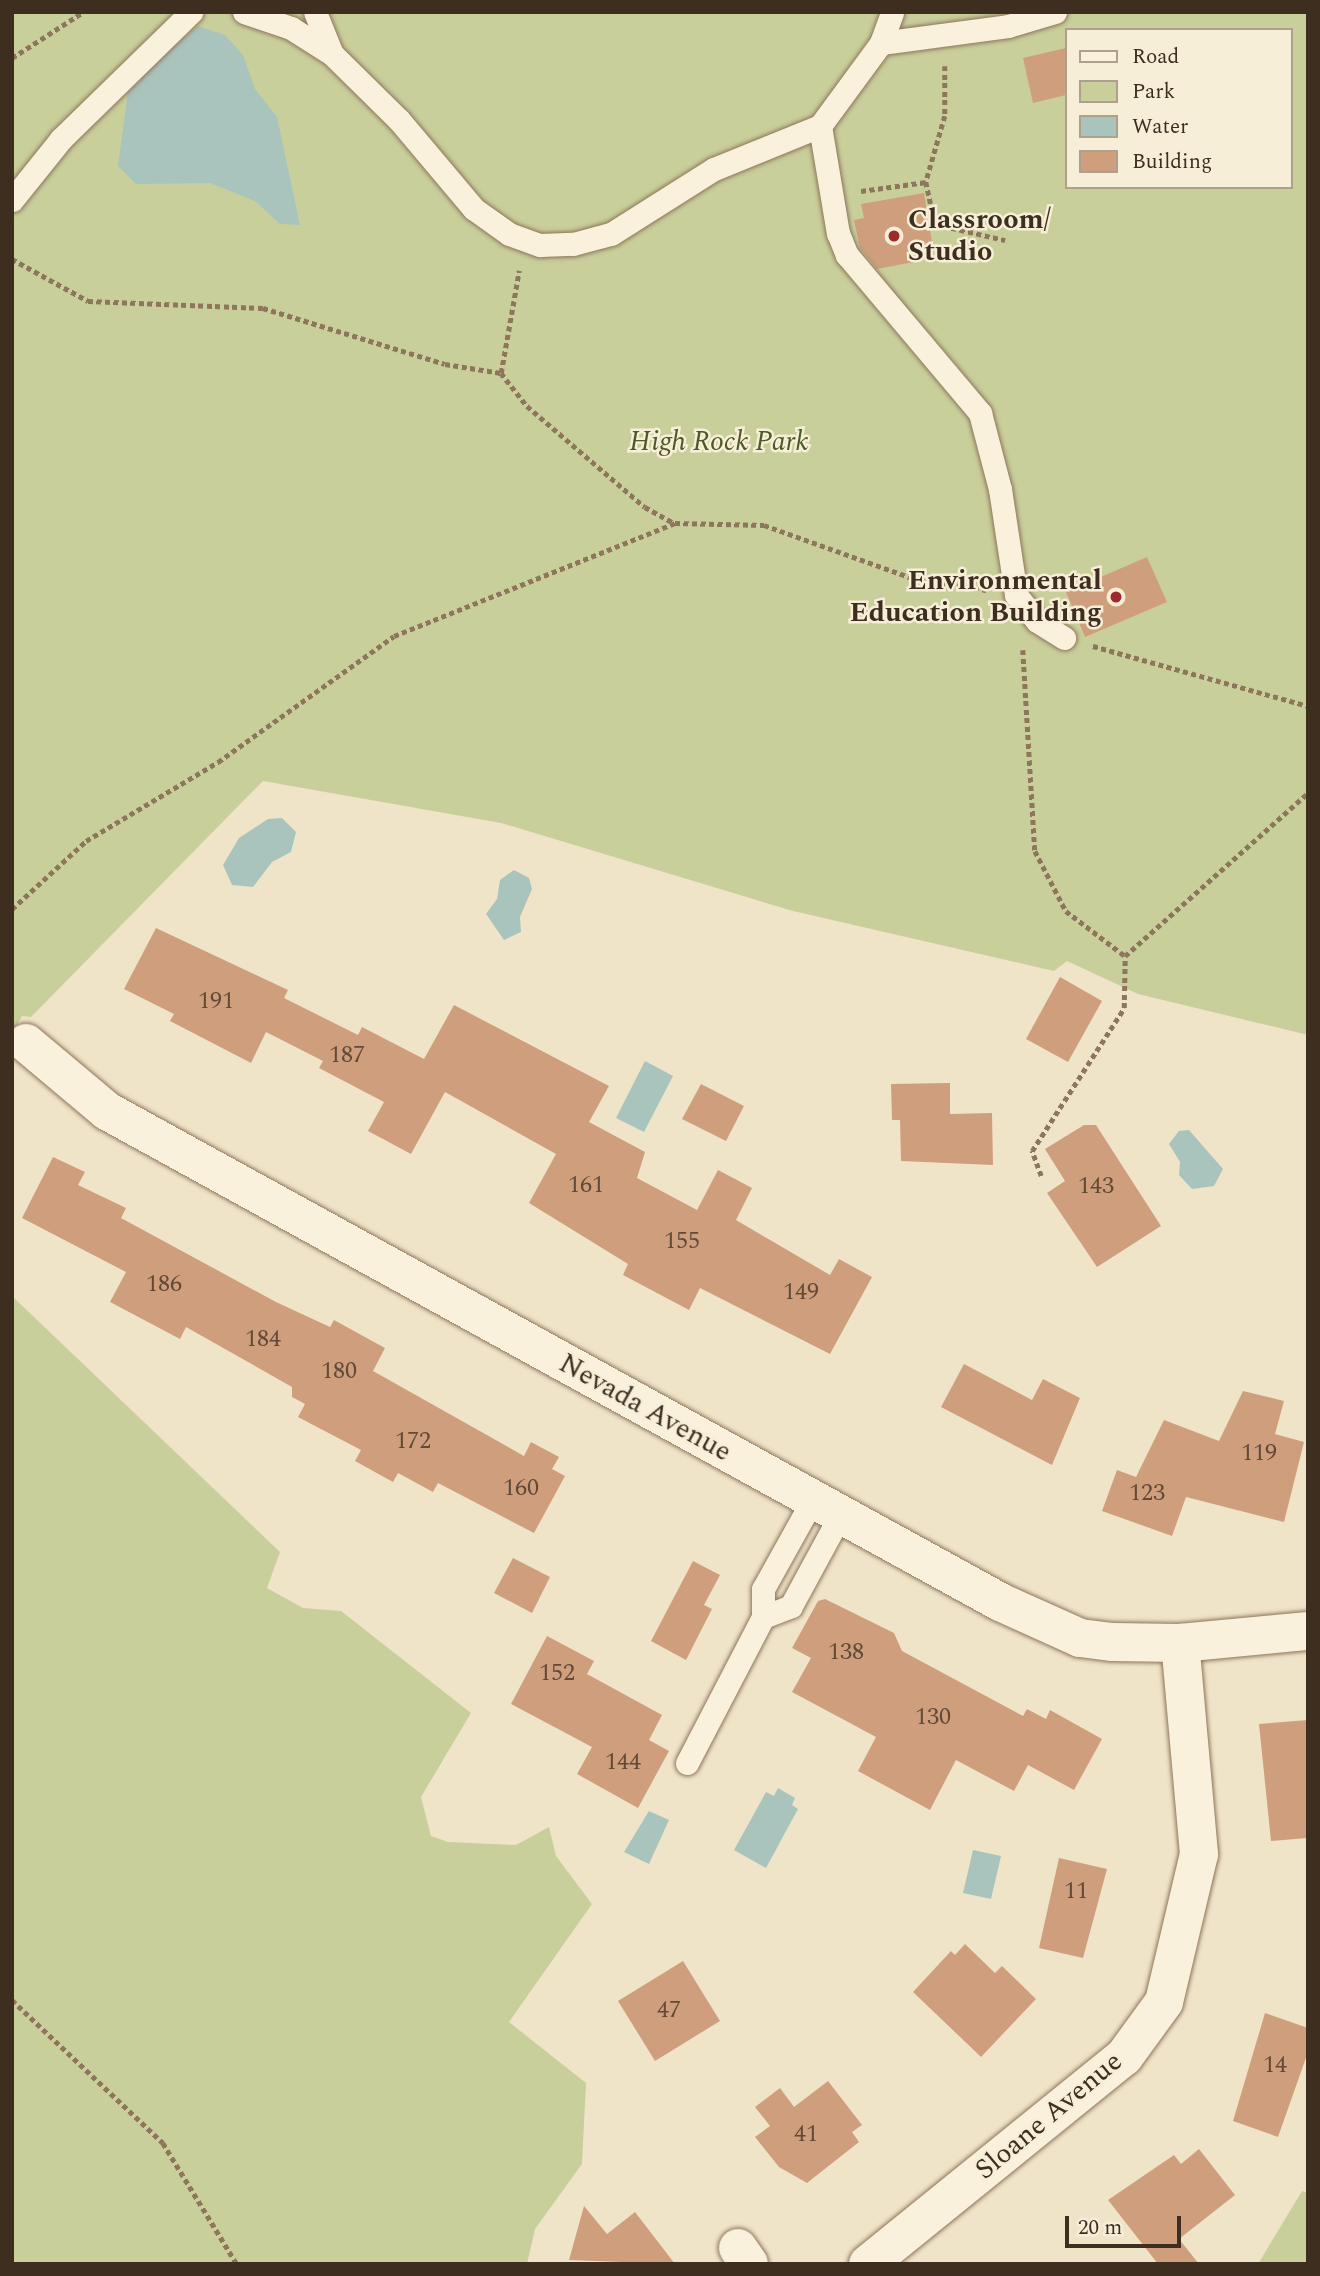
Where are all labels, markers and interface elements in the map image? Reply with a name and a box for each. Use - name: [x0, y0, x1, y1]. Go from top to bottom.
- legend: [1064, 28, 1292, 189]
- text: Road: [1132, 41, 1179, 73]
- text: Park: [1132, 76, 1175, 108]
- text: Water: [1132, 111, 1188, 143]
- text: Building: [1132, 146, 1212, 178]
- place label: Classroom/ Studio: [908, 203, 1051, 269]
- marker: Classroom/ Studio: [886, 228, 902, 244]
- park label: High Rock Park: [629, 425, 809, 459]
- place label: Environmental Education Building: [850, 564, 1102, 630]
- marker: Environmental Education Building: [1108, 589, 1124, 605]
- house number: 191: [198, 988, 234, 1016]
- house number: 187: [329, 1042, 365, 1070]
- house number: 161: [568, 1172, 604, 1200]
- house number: 143: [1078, 1173, 1114, 1201]
- house number: 155: [664, 1228, 700, 1256]
- house number: 186: [146, 1271, 182, 1299]
- house number: 149: [783, 1279, 819, 1307]
- house number: 184: [245, 1326, 281, 1354]
- street label: Nevada Avenue: [553, 1347, 737, 1469]
- house number: 180: [321, 1358, 357, 1386]
- house number: 172: [395, 1428, 431, 1456]
- house number: 119: [1241, 1440, 1277, 1468]
- house number: 160: [503, 1475, 539, 1503]
- house number: 123: [1129, 1480, 1165, 1508]
- house number: 138: [828, 1639, 864, 1667]
- house number: 152: [539, 1660, 575, 1688]
- house number: 130: [915, 1704, 951, 1732]
- house number: 144: [605, 1749, 641, 1777]
- house number: 11: [1064, 1878, 1088, 1906]
- house number: 47: [657, 1997, 681, 2025]
- street label: Sloane Avenue: [969, 2045, 1129, 2187]
- house number: 14: [1263, 2052, 1287, 2080]
- house number: 41: [794, 2121, 818, 2149]
- scale bar: [1068, 2202, 1184, 2246]
- text: 20 m: [1078, 2212, 1122, 2244]

